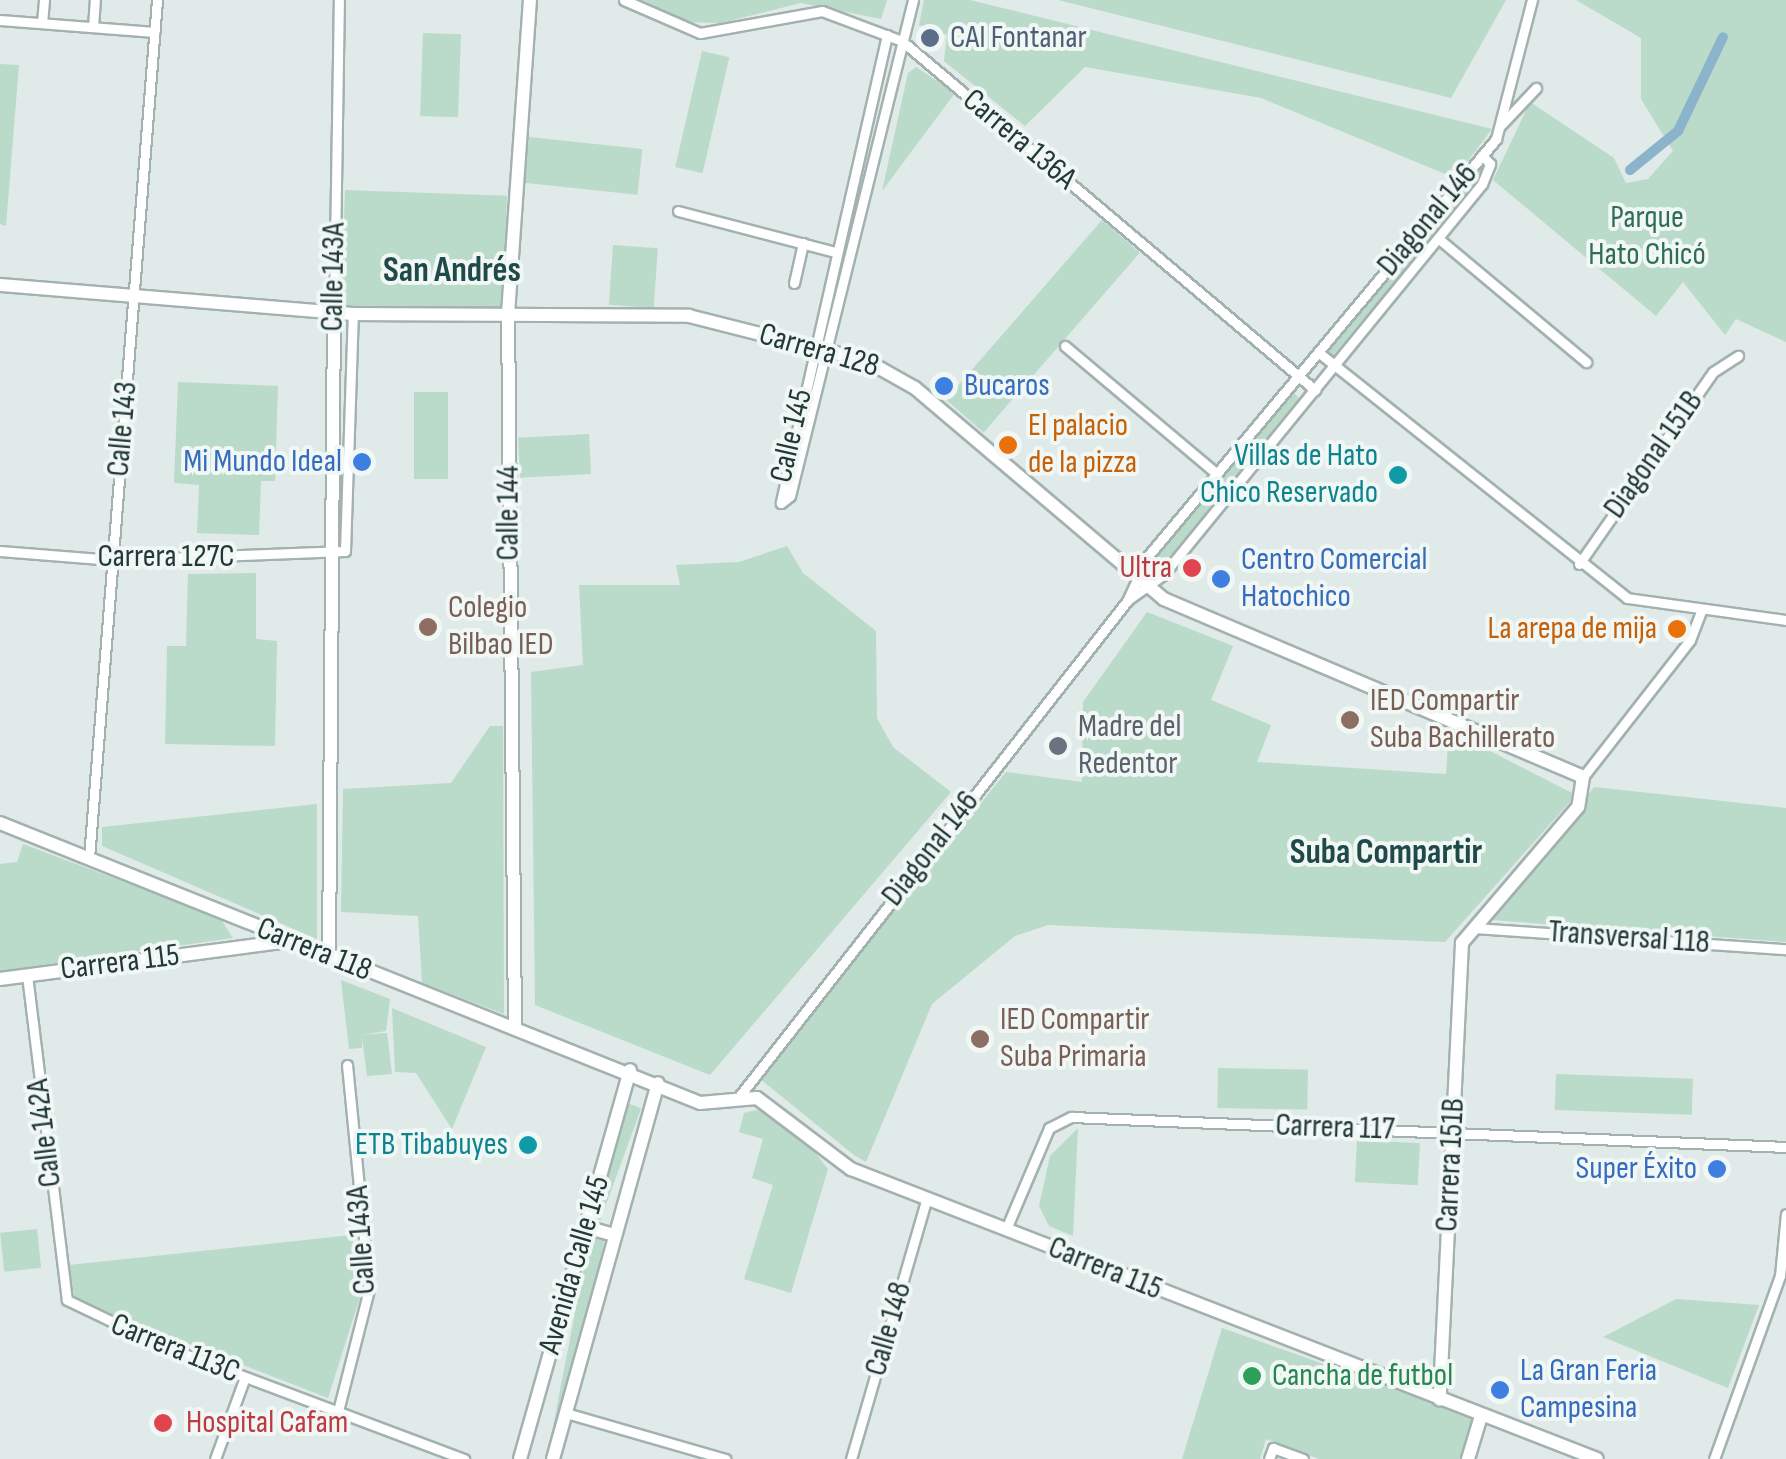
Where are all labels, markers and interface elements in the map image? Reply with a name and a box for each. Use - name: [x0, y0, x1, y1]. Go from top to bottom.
- place label: CAI Fontanar: [950, 19, 1087, 57]
- marker: CAI Fontanar: [919, 27, 941, 49]
- street label: Carrera 136A: [954, 81, 1084, 199]
- street label: Diagonal 146: [1370, 156, 1486, 284]
- park label: Parque Hato Chicó: [1588, 200, 1706, 275]
- street label: Calle 143A: [314, 222, 354, 332]
- district label: San Andrés: [383, 250, 521, 292]
- street label: Carrera 128: [755, 316, 883, 386]
- place label: Bucaros: [964, 367, 1050, 405]
- marker: Bucaros: [933, 375, 955, 397]
- street label: Calle 143: [100, 380, 146, 478]
- street label: Diagonal 151B: [1596, 384, 1712, 526]
- street label: Calle 145: [763, 386, 821, 486]
- place label: El palacio de la pizza: [1028, 408, 1137, 483]
- marker: El palacio de la pizza: [997, 434, 1019, 456]
- place label: Villas de Hato Chico Reservado: [1200, 438, 1378, 513]
- place label: Mi Mundo Ideal: [183, 443, 342, 481]
- marker: Mi Mundo Ideal: [351, 451, 373, 473]
- marker: Villas de Hato Chico Reservado: [1387, 464, 1409, 486]
- street label: Calle 144: [490, 465, 528, 561]
- street label: Carrera 127C: [98, 538, 234, 576]
- place label: Centro Comercial Hatochico: [1241, 542, 1427, 617]
- place label: Ultra: [1119, 549, 1172, 587]
- marker: Ultra: [1181, 557, 1203, 579]
- marker: Centro Comercial Hatochico: [1210, 568, 1232, 590]
- place label: Colegio Bilbao IED: [448, 590, 553, 665]
- place label: La arepa de mija: [1487, 610, 1657, 648]
- marker: Colegio Bilbao IED: [417, 616, 439, 638]
- marker: La arepa de mija: [1666, 618, 1688, 640]
- place label: IED Compartir Suba Bachillerato: [1370, 683, 1555, 758]
- place label: Madre del Redentor: [1078, 709, 1181, 784]
- marker: IED Compartir Suba Bachillerato: [1339, 709, 1361, 731]
- marker: Madre del Redentor: [1047, 735, 1069, 757]
- street label: Diagonal 146: [874, 784, 988, 914]
- district label: Suba Compartir: [1290, 832, 1482, 874]
- street label: Carrera 118: [251, 910, 377, 990]
- street label: Transversal 118: [1547, 913, 1711, 963]
- street label: Carrera 115: [58, 937, 182, 989]
- place label: IED Compartir Suba Primaria: [1000, 1002, 1150, 1077]
- marker: IED Compartir Suba Primaria: [969, 1028, 991, 1050]
- street label: Calle 142A: [19, 1077, 71, 1189]
- street label: Carrera 151B: [1428, 1097, 1474, 1233]
- street label: Carrera 117: [1275, 1107, 1395, 1149]
- place label: ETB Tibabuyes: [355, 1126, 508, 1164]
- marker: ETB Tibabuyes: [517, 1134, 539, 1156]
- place label: Super Éxito: [1576, 1150, 1697, 1188]
- marker: Super Éxito: [1706, 1158, 1728, 1180]
- street label: Avenida Calle 145: [531, 1172, 619, 1358]
- street label: Calle 143A: [339, 1184, 385, 1296]
- street label: Carrera 115: [1042, 1229, 1168, 1309]
- street label: Calle 148: [857, 1278, 921, 1380]
- street label: Carrera 113C: [105, 1306, 245, 1392]
- place label: La Gran Feria Campesina: [1520, 1353, 1657, 1428]
- place label: Cancha de futbol: [1272, 1357, 1453, 1395]
- marker: Cancha de futbol: [1241, 1365, 1263, 1387]
- marker: La Gran Feria Campesina: [1489, 1379, 1511, 1401]
- place label: Hospital Cafam: [186, 1404, 348, 1442]
- marker: Hospital Cafam: [150, 1410, 176, 1436]

